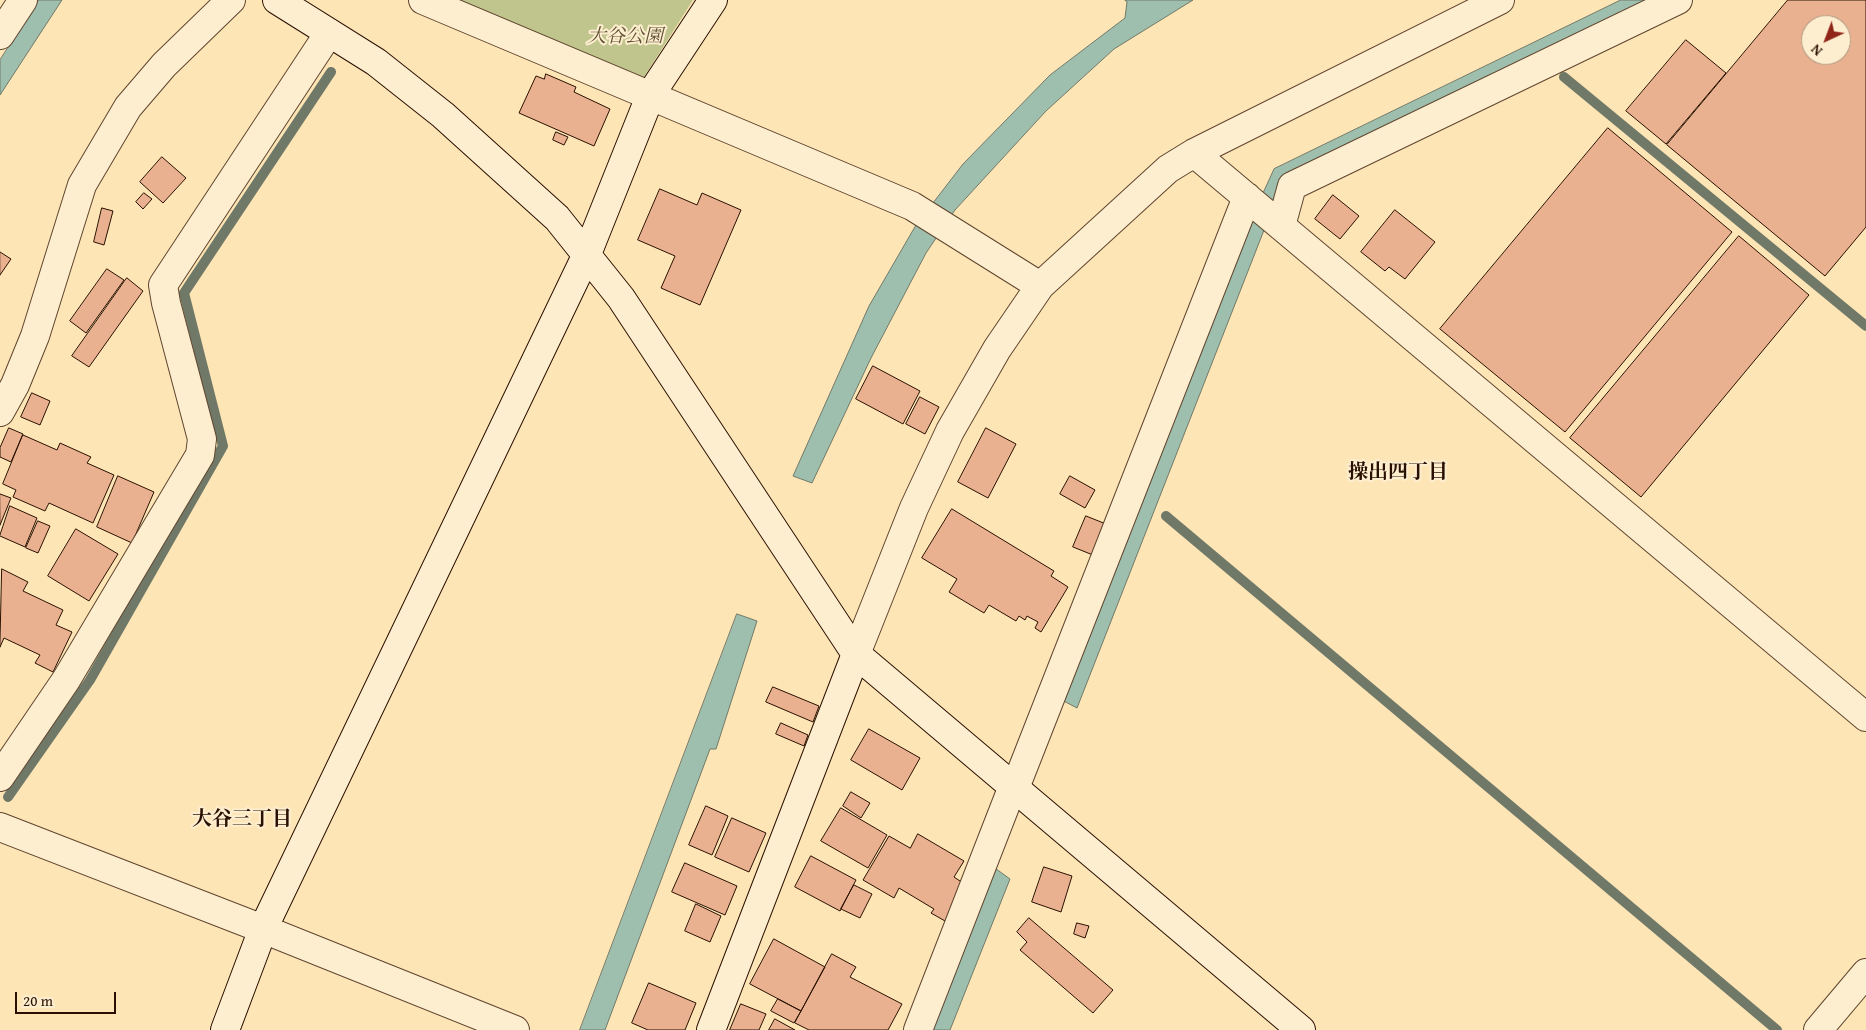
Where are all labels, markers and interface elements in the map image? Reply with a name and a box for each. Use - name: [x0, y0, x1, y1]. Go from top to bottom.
- north arrow: [1801, 15, 1851, 65]
- park label: 大谷公園: [587, 26, 663, 48]
- text: N: [1806, 40, 1827, 61]
- district label: 操出四丁目: [1348, 461, 1448, 485]
- district label: 大谷三丁目: [192, 808, 292, 832]
- scale bar: [18, 982, 119, 1014]
- text: 20 m: [23, 990, 53, 1011]

